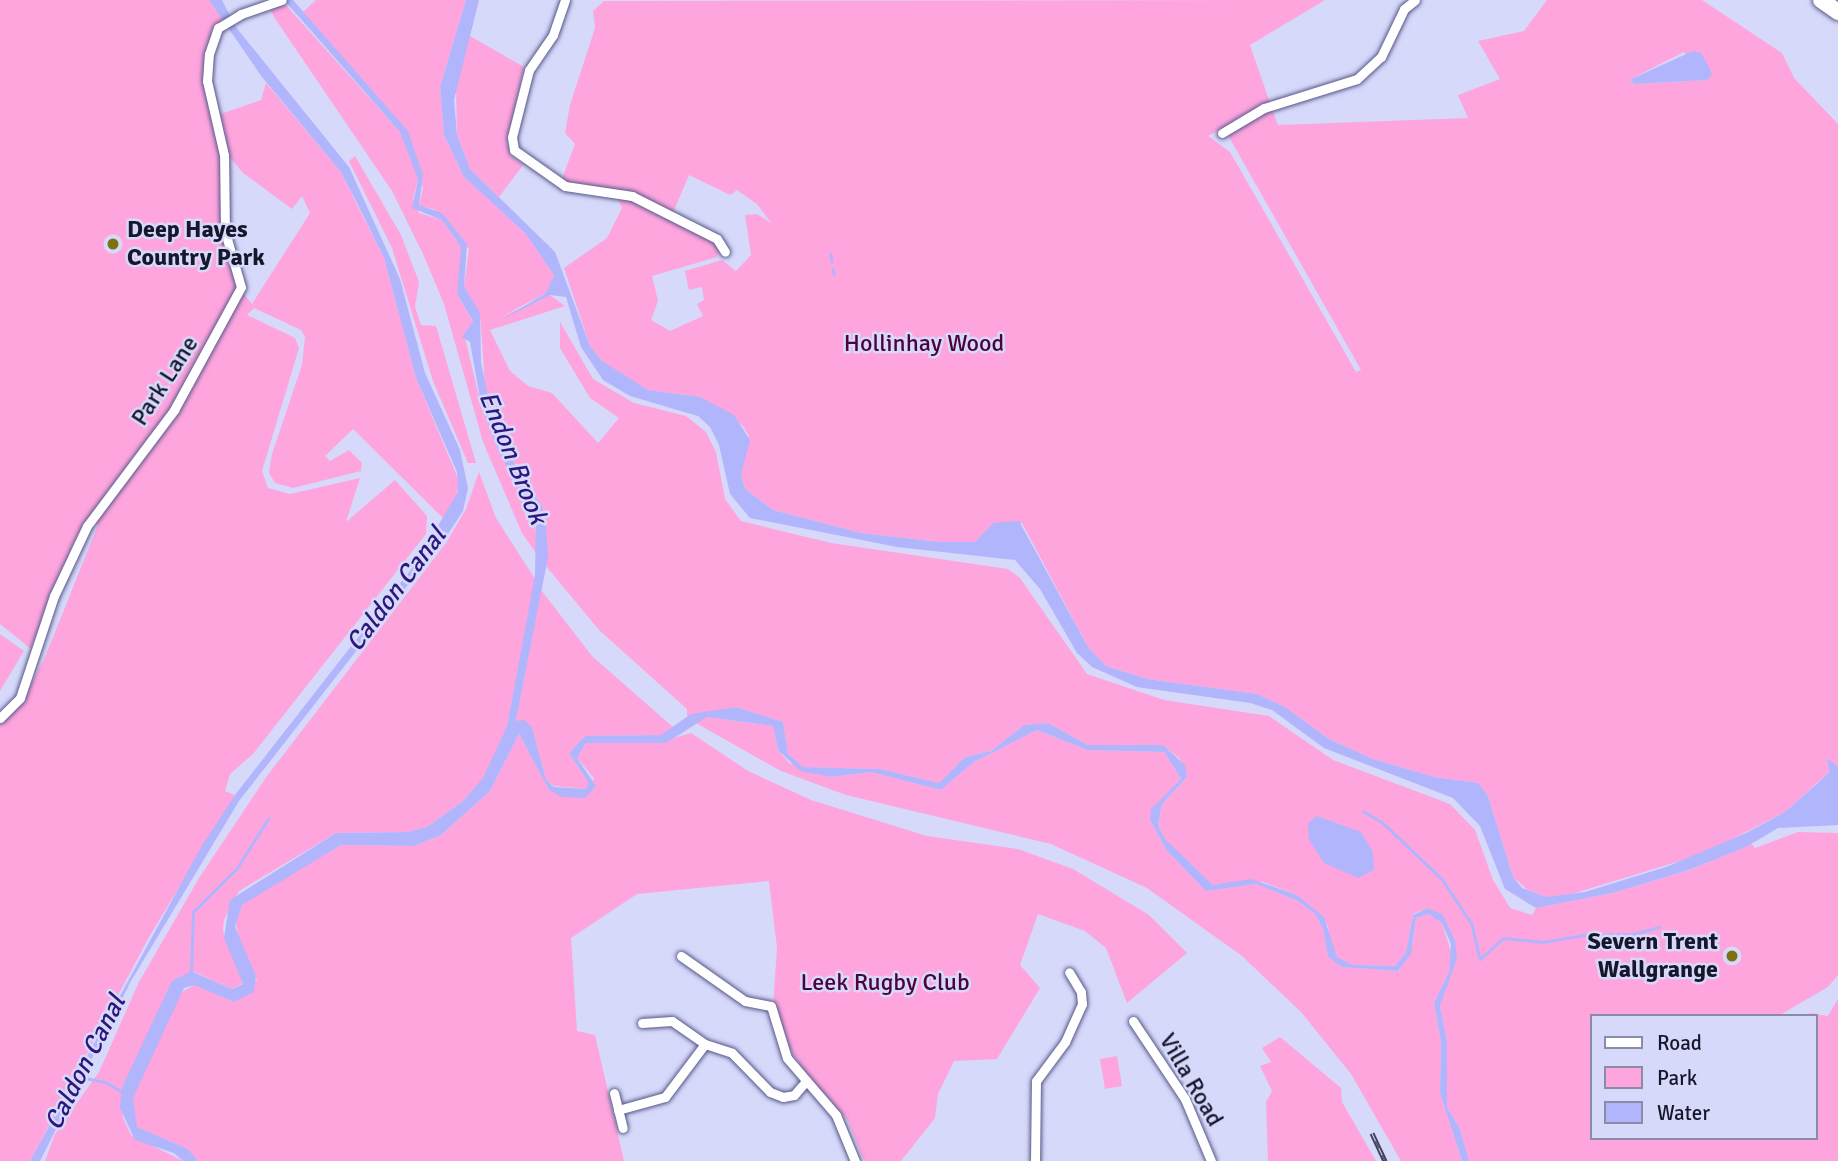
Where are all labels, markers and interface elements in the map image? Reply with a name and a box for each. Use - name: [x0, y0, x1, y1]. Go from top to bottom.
- place label: Deep Hayes Country Park: [127, 216, 265, 272]
- marker: Deep Hayes Country Park: [105, 236, 121, 252]
- park label: Hollinhay Wood: [844, 330, 1004, 358]
- street label: Park Lane: [125, 331, 205, 431]
- water label: Endon Brook: [471, 387, 553, 529]
- water label: Caldon Canal: [340, 522, 454, 658]
- place label: Severn Trent Wallgrange: [1587, 928, 1718, 984]
- marker: Severn Trent Wallgrange: [1724, 948, 1740, 964]
- park label: Leek Rugby Club: [800, 969, 970, 997]
- water label: Caldon Canal: [39, 990, 133, 1136]
- legend: [1590, 1014, 1817, 1140]
- street label: Villa Road: [1153, 1028, 1229, 1132]
- text: Road: [1657, 1030, 1702, 1056]
- text: Park: [1657, 1065, 1697, 1091]
- text: Water: [1657, 1100, 1710, 1126]

